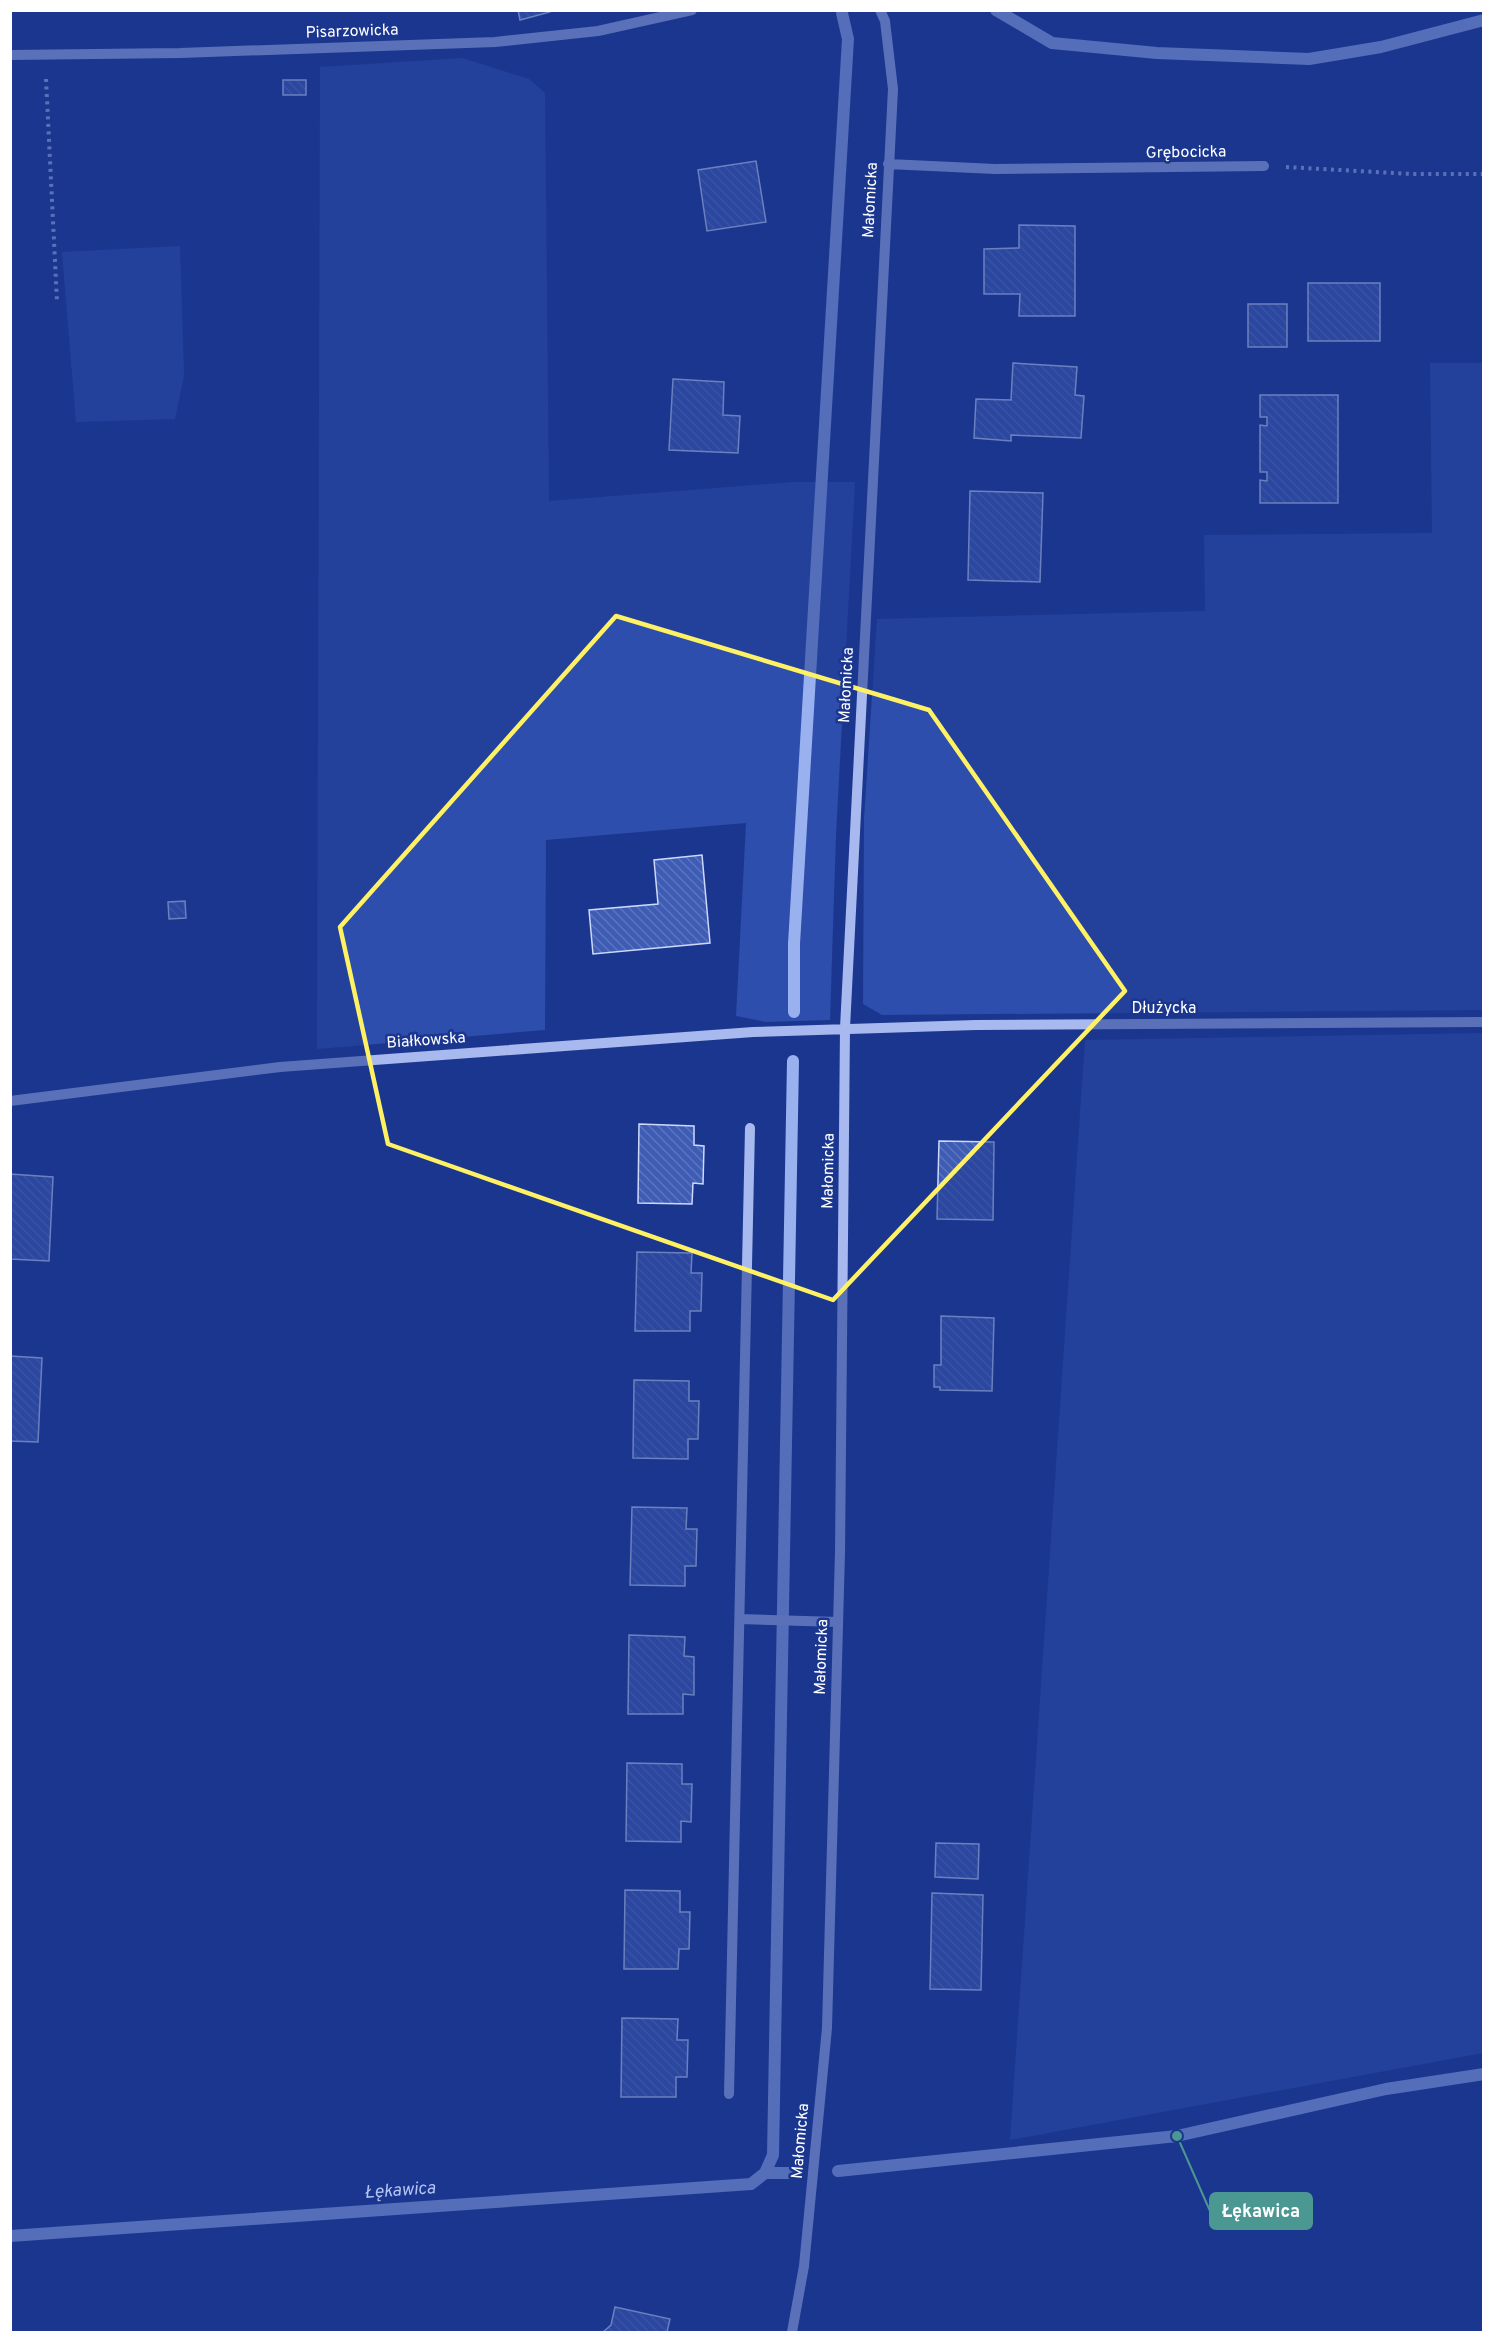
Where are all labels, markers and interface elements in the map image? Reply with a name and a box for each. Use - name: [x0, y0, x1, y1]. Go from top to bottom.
- street label: Pisarzowicka: [305, 20, 399, 44]
- street label: Grębocicka: [1146, 142, 1226, 164]
- street label: Małomicka: [859, 162, 883, 238]
- street label: Małomicka: [835, 647, 859, 723]
- street label: Dłużycka: [1131, 999, 1197, 1019]
- street label: Białkowska: [386, 1028, 466, 1054]
- street label: Małomicka: [818, 1133, 840, 1209]
- street label: Małomicka: [811, 1619, 833, 1695]
- street label: Małomicka: [788, 2102, 814, 2180]
- water label: Łękawica: [364, 2177, 437, 2205]
- callout: Łękawica: [1210, 2193, 1312, 2229]
- text: Łękawica: [1222, 2201, 1300, 2224]

